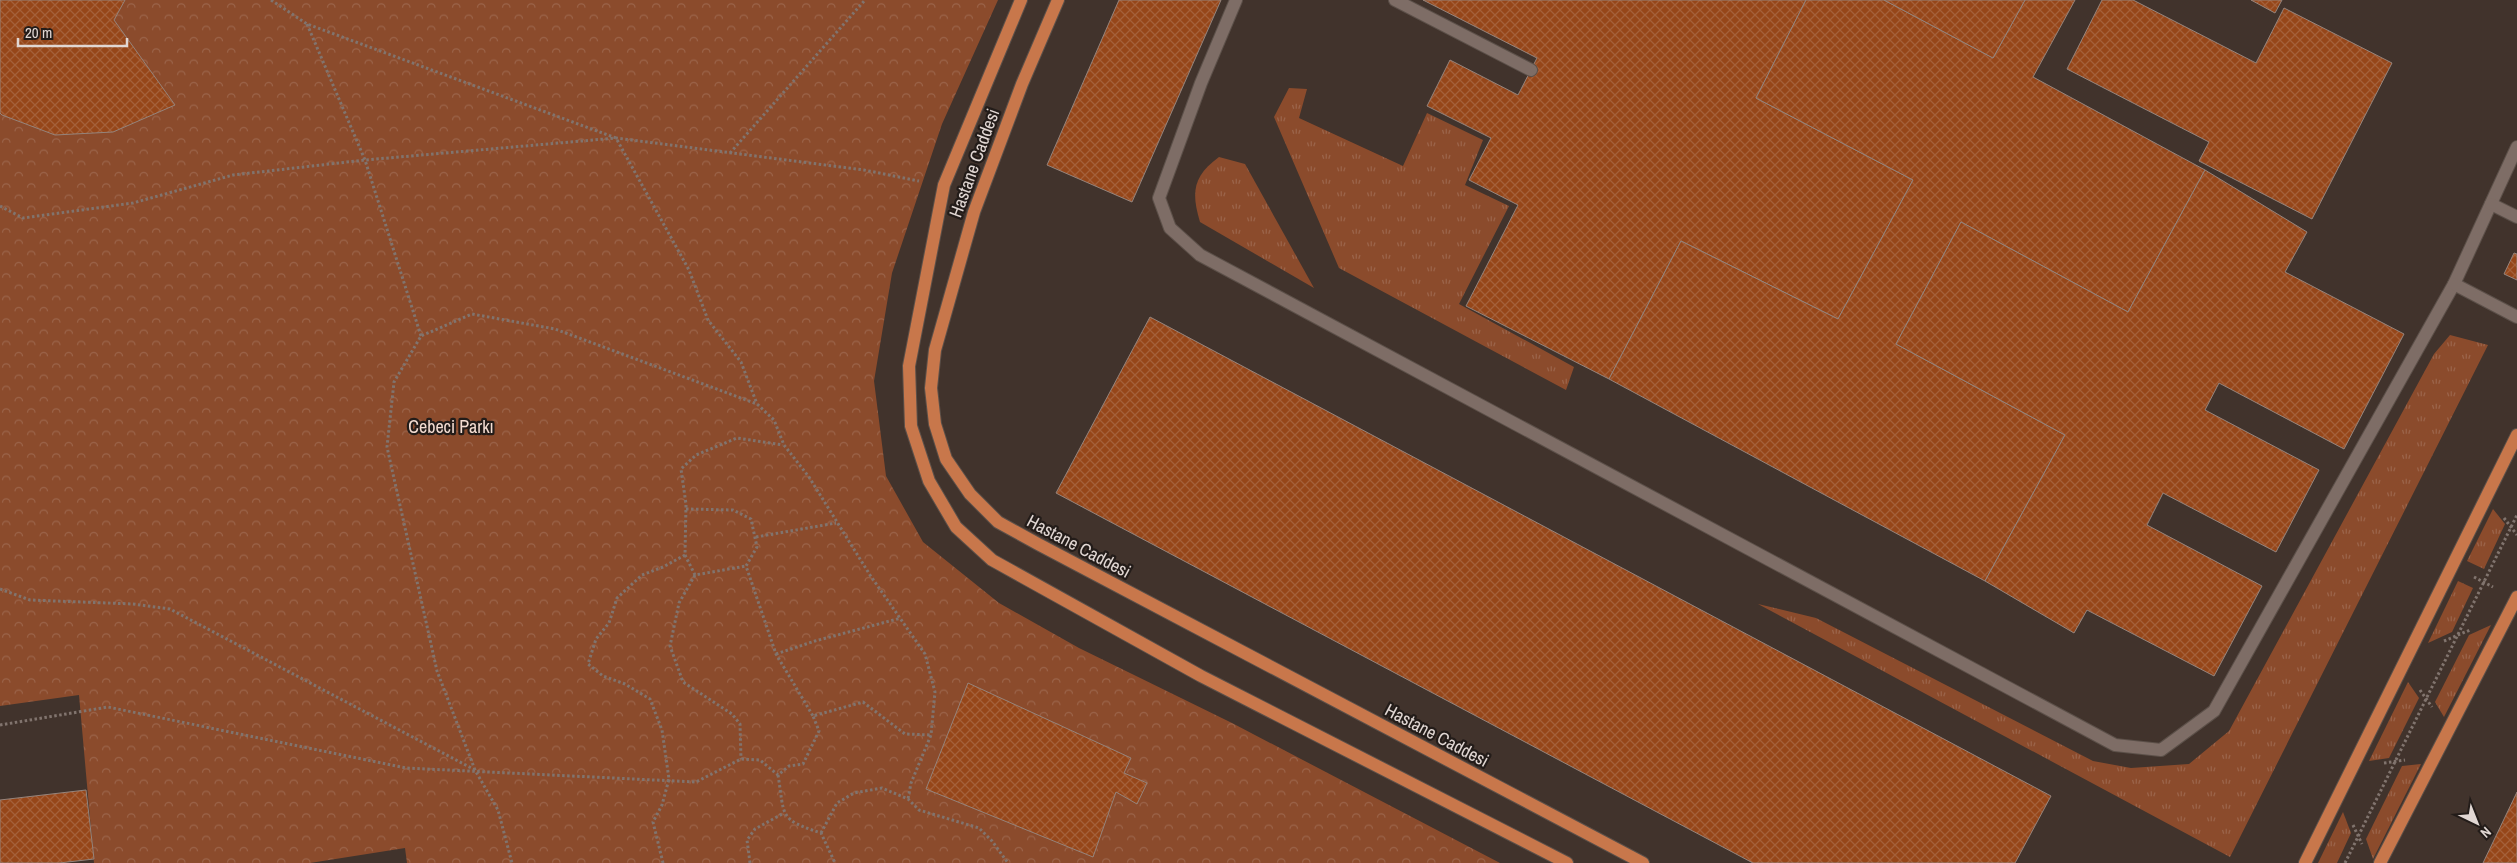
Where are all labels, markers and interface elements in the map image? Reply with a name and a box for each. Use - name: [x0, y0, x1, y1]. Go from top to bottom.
- scale bar: [18, 15, 126, 47]
- text: 20 m: [25, 22, 52, 43]
- street label: Hastane Caddesi: [943, 105, 1005, 221]
- park label: Cebeci Parkı: [408, 414, 494, 439]
- street label: Hastane Caddesi: [1023, 508, 1135, 584]
- street label: Hastane Caddesi: [1381, 697, 1493, 773]
- north arrow: [2452, 798, 2502, 848]
- text: N: [2477, 823, 2495, 842]

